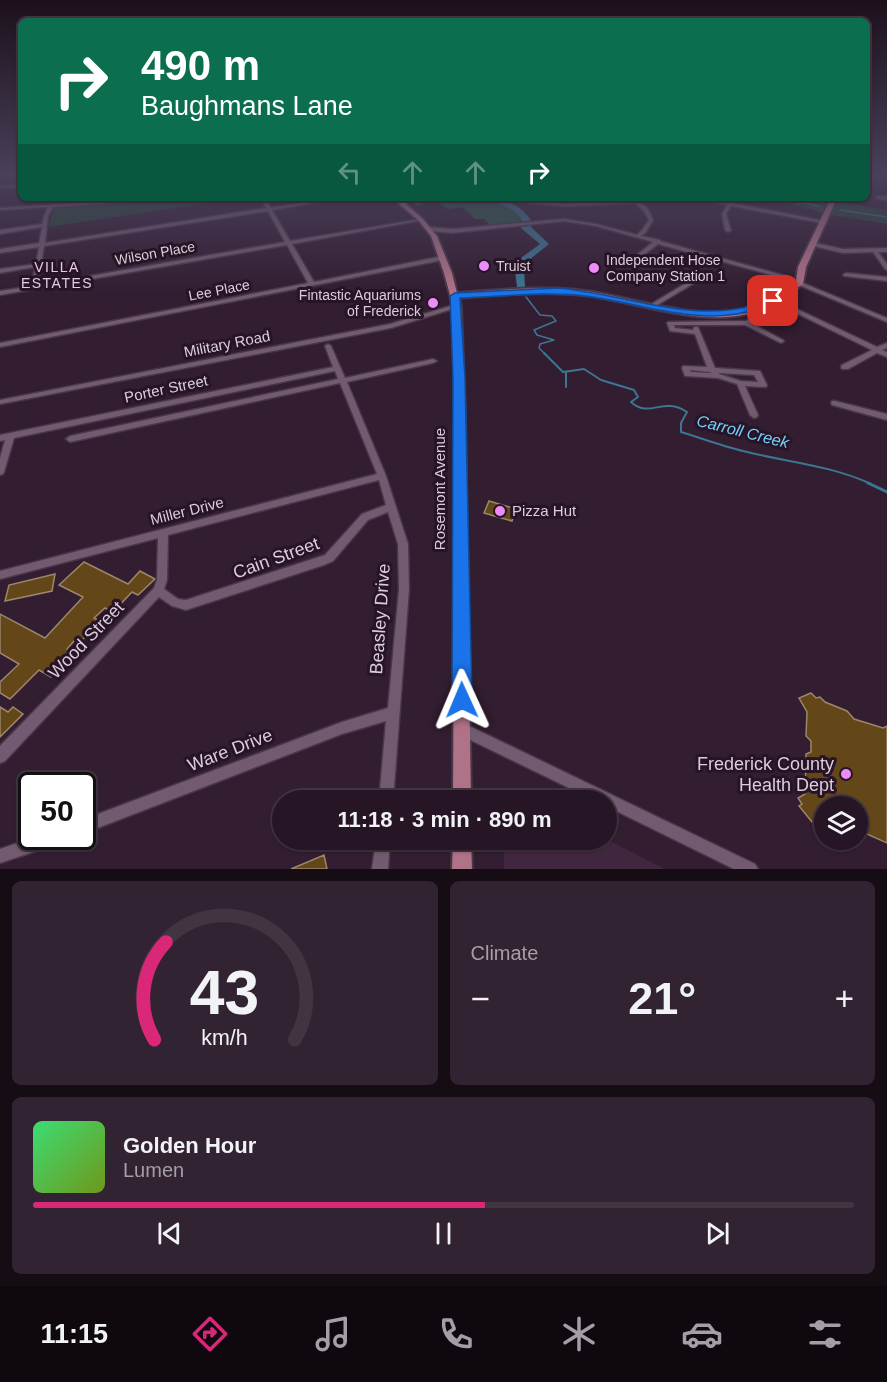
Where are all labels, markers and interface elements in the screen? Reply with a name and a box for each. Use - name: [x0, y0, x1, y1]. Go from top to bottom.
- icon: right: [42, 42, 120, 120]
- text: 490 m: [141, 42, 260, 89]
- text: Baughmans Lane: [141, 91, 353, 121]
- icon: left: [333, 156, 366, 189]
- icon: ahead: [396, 156, 429, 189]
- icon: ahead: [459, 156, 492, 189]
- icon: right: [522, 156, 555, 189]
- street label: Wilson Place: [114, 238, 196, 268]
- place label: Independent Hose Company Station 1: [606, 252, 725, 284]
- place label: Truist: [496, 258, 531, 274]
- district label: VILLA ESTATES: [21, 259, 93, 291]
- marker: Truist: [477, 259, 491, 273]
- marker: Independent Hose Company Station 1: [587, 261, 601, 275]
- pin: [747, 275, 798, 326]
- street label: Lee Place: [187, 276, 251, 304]
- icon: arrive: [756, 284, 789, 317]
- place label: Fintastic Aquariums of Frederick: [299, 287, 422, 319]
- marker: Fintastic Aquariums of Frederick: [426, 296, 440, 310]
- street label: Military Road: [182, 327, 271, 360]
- street label: Porter Street: [123, 371, 210, 406]
- water label: Carroll Creek: [695, 412, 792, 451]
- street label: Rosemont Avenue: [431, 428, 448, 550]
- street label: Miller Drive: [148, 493, 225, 528]
- place label: Pizza Hut: [512, 502, 577, 519]
- marker: Pizza Hut: [493, 504, 507, 518]
- street label: Cain Street: [230, 533, 322, 583]
- street label: Beasley Drive: [366, 563, 394, 675]
- street label: Wood Street: [44, 597, 128, 683]
- position arrow: [430, 668, 494, 732]
- street label: Ware Drive: [185, 725, 275, 775]
- place label: Frederick County Health Dept: [697, 754, 834, 795]
- marker: Frederick County Health Dept: [839, 767, 853, 781]
- speed limit sign: 50: [18, 772, 96, 850]
- map controls: [814, 796, 868, 850]
- button: layers: [814, 796, 868, 850]
- text: 11:18 · 3 min · 890 m: [338, 807, 552, 832]
- text: Climate: [471, 942, 538, 964]
- text: 43: [190, 958, 259, 1027]
- text: 21°: [628, 973, 696, 1024]
- text: −: [471, 980, 490, 1017]
- text: +: [835, 980, 854, 1017]
- text: km/h: [202, 1026, 248, 1050]
- text: Golden Hour: [123, 1133, 256, 1158]
- text: Lumen: [123, 1159, 184, 1181]
- icon: previous: [153, 1217, 186, 1250]
- icon: pause: [427, 1217, 460, 1250]
- icon: next: [701, 1217, 734, 1250]
- icon: directions: [189, 1313, 231, 1355]
- icon: music: [312, 1313, 354, 1355]
- icon: phone: [435, 1313, 477, 1355]
- icon: climate: [558, 1313, 600, 1355]
- icon: car: [681, 1313, 723, 1355]
- icon: filters: [804, 1313, 846, 1355]
- text: 11:15: [41, 1319, 108, 1349]

